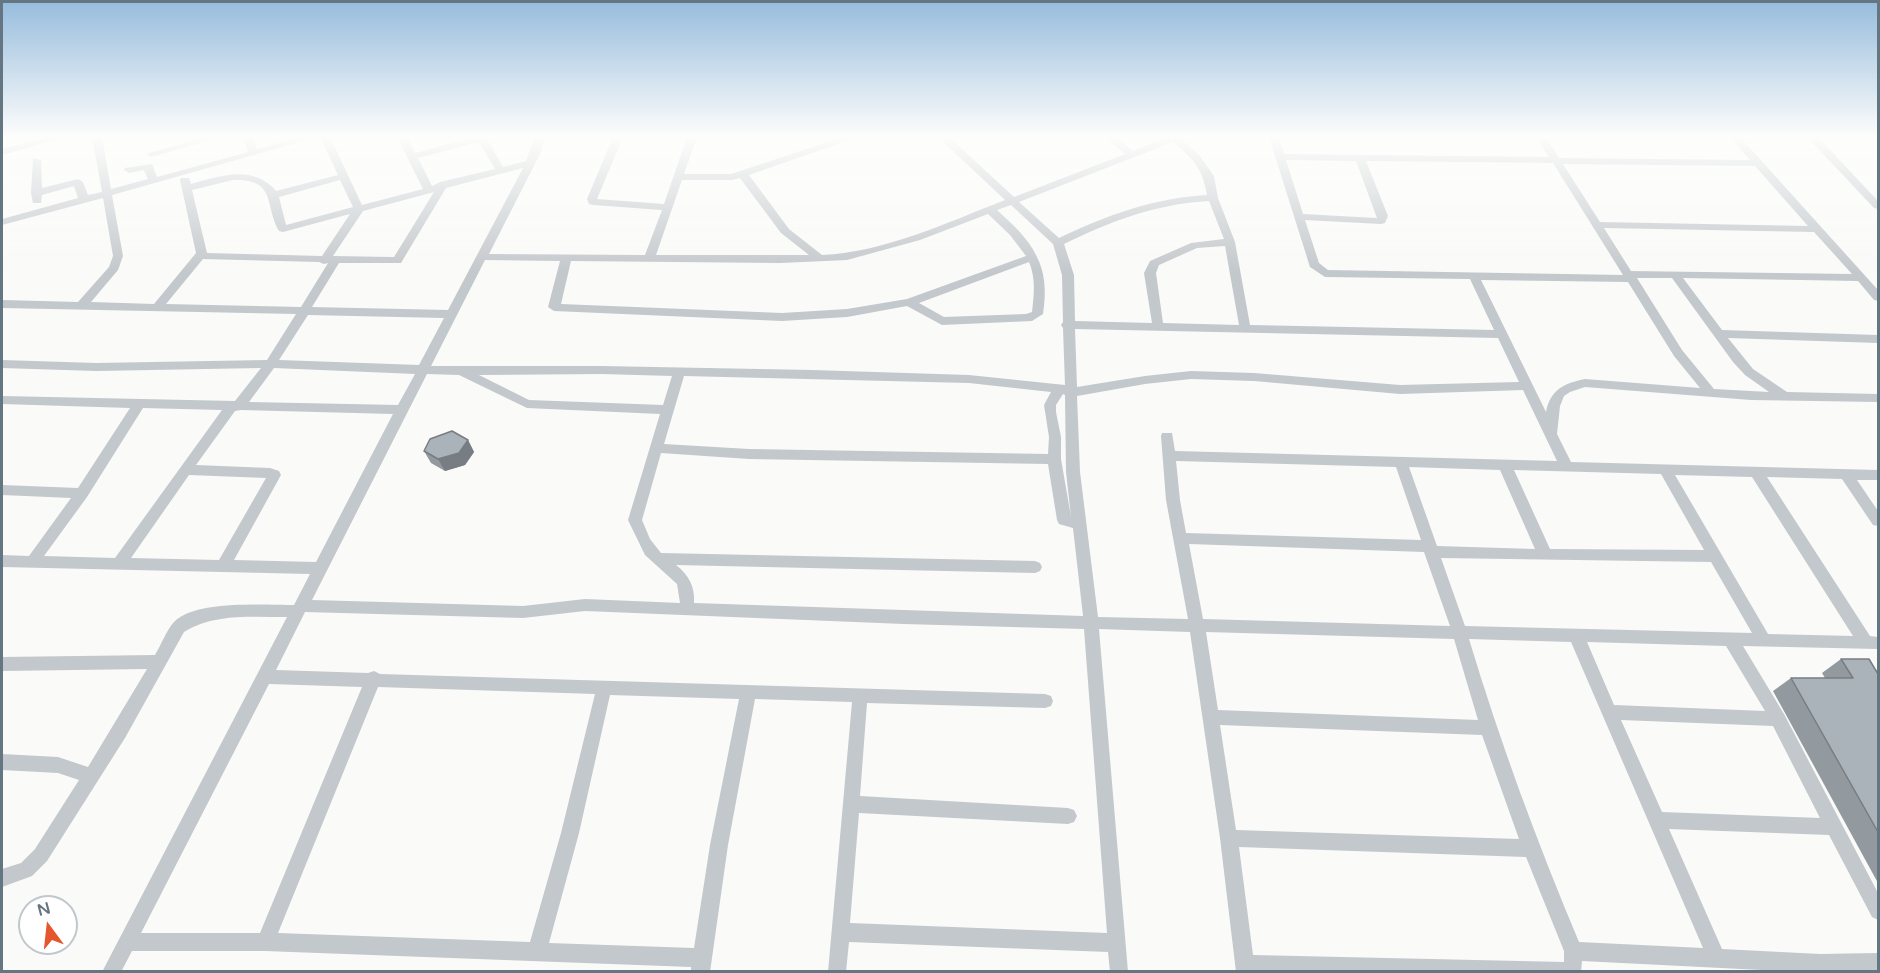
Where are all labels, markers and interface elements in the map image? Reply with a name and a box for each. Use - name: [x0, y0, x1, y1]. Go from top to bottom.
- north arrow: [18, 895, 78, 955]
- text: N: [35, 898, 53, 921]

